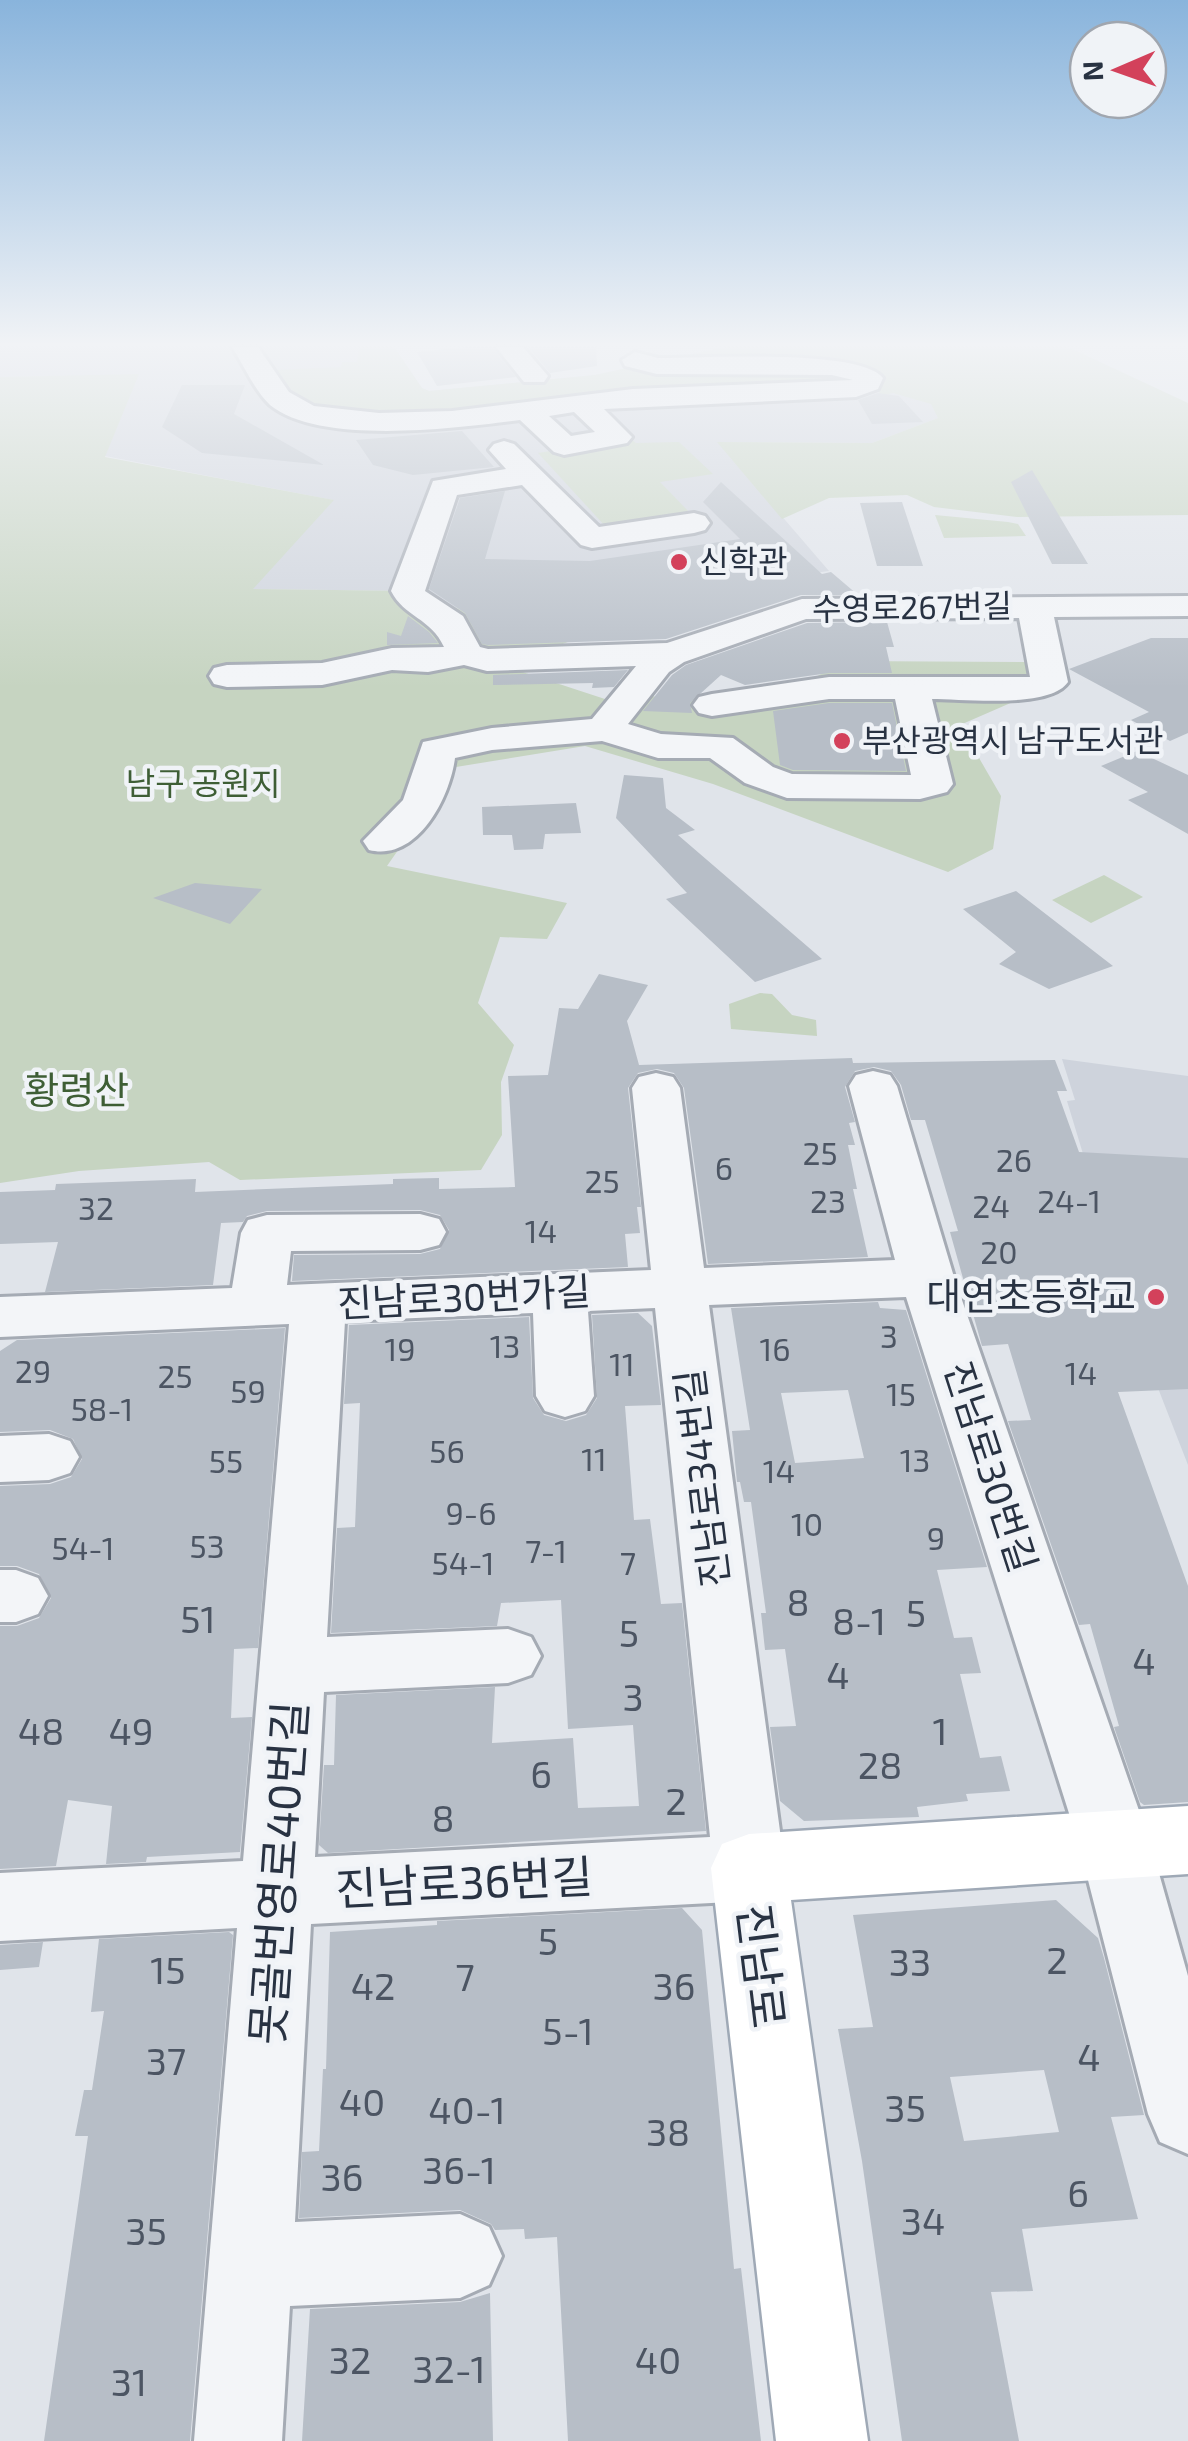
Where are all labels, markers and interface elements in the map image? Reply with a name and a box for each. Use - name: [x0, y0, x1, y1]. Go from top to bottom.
- north arrow: [1068, 20, 1168, 120]
- text: N: [1075, 60, 1109, 82]
- place label: 신학관: [699, 541, 787, 579]
- marker: 신학관: [668, 551, 690, 573]
- street label: 수영로267번길: [812, 585, 1012, 627]
- place label: 부산광역시 남구도서관: [862, 720, 1164, 758]
- marker: 부산광역시 남구도서관: [831, 730, 853, 752]
- park label: 남구 공원지: [126, 763, 280, 801]
- park label: 황령산: [25, 1066, 129, 1112]
- house number: 25: [802, 1133, 838, 1171]
- house number: 26: [996, 1140, 1032, 1178]
- house number: 6: [715, 1148, 733, 1186]
- house number: 25: [584, 1161, 620, 1199]
- house number: 23: [810, 1181, 846, 1219]
- house number: 24-1: [1037, 1181, 1101, 1219]
- house number: 24: [972, 1186, 1010, 1224]
- house number: 32: [78, 1188, 114, 1226]
- house number: 14: [525, 1211, 557, 1249]
- house number: 20: [980, 1232, 1018, 1270]
- street label: 진남로30번가길: [336, 1266, 592, 1326]
- place label: 대연초등학교: [926, 1272, 1136, 1318]
- marker: 대연초등학교: [1145, 1286, 1167, 1308]
- house number: 3: [880, 1316, 898, 1354]
- house number: 13: [490, 1326, 520, 1364]
- house number: 19: [384, 1329, 416, 1367]
- house number: 16: [759, 1329, 791, 1367]
- house number: 11: [609, 1344, 635, 1382]
- house number: 29: [15, 1351, 51, 1389]
- house number: 14: [1065, 1353, 1097, 1391]
- street label: 진남로30번길: [936, 1355, 1048, 1578]
- house number: 25: [157, 1356, 193, 1394]
- street label: 진남로34번길: [665, 1367, 737, 1590]
- house number: 59: [230, 1371, 266, 1409]
- house number: 15: [886, 1374, 916, 1412]
- house number: 58-1: [71, 1389, 133, 1427]
- house number: 56: [429, 1431, 465, 1469]
- house number: 11: [581, 1439, 607, 1477]
- house number: 13: [900, 1440, 930, 1478]
- house number: 55: [209, 1441, 243, 1479]
- house number: 14: [763, 1451, 795, 1489]
- house number: 9-6: [446, 1493, 496, 1531]
- house number: 10: [791, 1504, 823, 1542]
- house number: 9: [927, 1518, 945, 1556]
- house number: 53: [190, 1526, 224, 1564]
- house number: 54-1: [52, 1528, 114, 1566]
- house number: 7-1: [525, 1531, 567, 1569]
- house number: 54-1: [432, 1543, 494, 1581]
- house number: 7: [620, 1543, 636, 1581]
- house number: 8: [786, 1578, 810, 1624]
- house number: 5: [906, 1589, 926, 1635]
- house number: 51: [180, 1595, 216, 1641]
- house number: 8-1: [832, 1597, 886, 1643]
- house number: 5: [619, 1609, 639, 1655]
- house number: 4: [1132, 1637, 1156, 1683]
- house number: 4: [826, 1651, 850, 1697]
- house number: 3: [622, 1673, 644, 1719]
- street label: 못골번영로40번길: [238, 1699, 316, 2047]
- house number: 48: [18, 1707, 64, 1753]
- house number: 49: [108, 1707, 154, 1753]
- house number: 1: [932, 1707, 948, 1753]
- house number: 28: [858, 1741, 902, 1787]
- house number: 6: [530, 1750, 552, 1796]
- house number: 2: [665, 1777, 687, 1823]
- house number: 8: [431, 1794, 455, 1840]
- street label: 진남로36번길: [334, 1847, 594, 1915]
- street label: 진남로: [729, 1901, 797, 2031]
- house number: 5: [538, 1917, 558, 1963]
- house number: 2: [1046, 1936, 1068, 1982]
- house number: 33: [889, 1938, 931, 1984]
- house number: 15: [150, 1946, 186, 1992]
- house number: 7: [455, 1953, 475, 1999]
- house number: 42: [351, 1962, 395, 2008]
- house number: 36: [653, 1962, 695, 2008]
- house number: 5-1: [542, 2007, 594, 2053]
- house number: 4: [1077, 2033, 1101, 2079]
- house number: 37: [146, 2037, 186, 2083]
- house number: 40: [339, 2078, 385, 2124]
- house number: 35: [884, 2084, 926, 2130]
- house number: 40-1: [428, 2086, 506, 2132]
- house number: 38: [646, 2108, 690, 2154]
- house number: 36-1: [422, 2146, 496, 2192]
- house number: 36: [321, 2153, 363, 2199]
- house number: 6: [1067, 2169, 1089, 2215]
- house number: 34: [901, 2197, 945, 2243]
- house number: 35: [125, 2207, 167, 2253]
- house number: 32: [329, 2336, 371, 2382]
- house number: 40: [635, 2336, 681, 2382]
- house number: 32-1: [412, 2345, 486, 2391]
- house number: 31: [111, 2358, 147, 2404]

